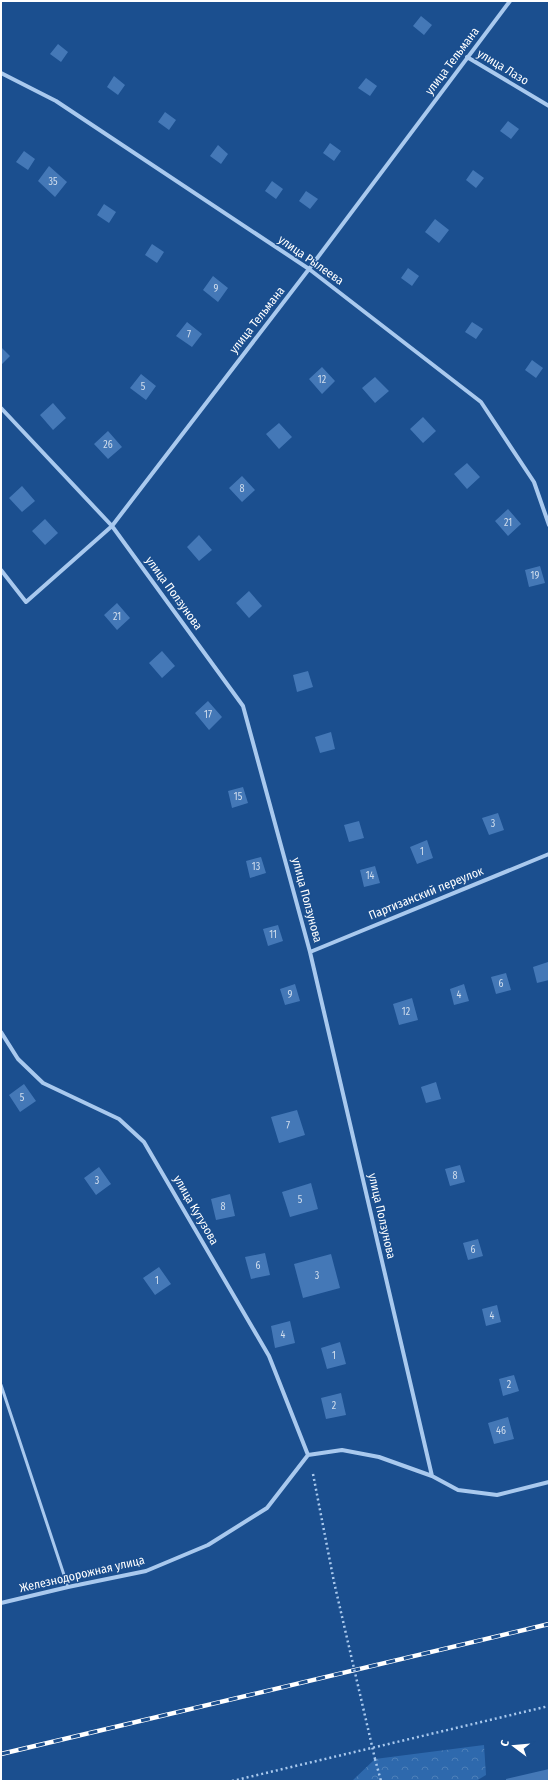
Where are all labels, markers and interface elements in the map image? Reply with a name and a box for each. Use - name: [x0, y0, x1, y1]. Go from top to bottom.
- street label: улица Тельмана: [422, 24, 482, 97]
- street label: улица Лазо: [475, 46, 531, 88]
- house number: 35: [48, 176, 58, 188]
- street label: улица Рылеева: [276, 232, 347, 288]
- house number: 9: [214, 283, 219, 295]
- street label: улица Тельмана: [227, 284, 287, 356]
- house number: 7: [187, 329, 191, 341]
- house number: 12: [318, 374, 327, 386]
- house number: 5: [141, 381, 146, 393]
- house number: 26: [103, 439, 113, 451]
- house number: 8: [240, 483, 245, 495]
- house number: 21: [504, 517, 512, 529]
- street label: улица Ползунова: [143, 553, 205, 633]
- house number: 19: [531, 570, 540, 582]
- house number: 21: [113, 611, 121, 623]
- house number: 17: [204, 709, 212, 721]
- house number: 15: [234, 791, 243, 803]
- house number: 3: [491, 818, 496, 830]
- house number: 1: [420, 846, 424, 858]
- street label: улица Ползунова: [289, 856, 325, 944]
- house number: 13: [252, 861, 261, 873]
- street label: Партизанский переулок: [367, 863, 486, 922]
- house number: 14: [366, 870, 375, 882]
- house number: 11: [269, 929, 277, 941]
- house number: 6: [499, 978, 504, 990]
- house number: 9: [288, 989, 293, 1001]
- house number: 4: [457, 989, 462, 1001]
- house number: 12: [402, 1006, 411, 1018]
- house number: 5: [20, 1092, 25, 1104]
- house number: 7: [286, 1120, 290, 1132]
- house number: 8: [453, 1170, 458, 1182]
- street label: улица Ползунова: [365, 1172, 399, 1260]
- street label: улица Кутузова: [170, 1173, 222, 1247]
- house number: 3: [95, 1175, 100, 1187]
- house number: 5: [298, 1194, 303, 1206]
- house number: 8: [221, 1201, 226, 1213]
- house number: 6: [471, 1244, 476, 1256]
- house number: 6: [256, 1260, 261, 1272]
- house number: 3: [315, 1270, 320, 1282]
- house number: 1: [155, 1275, 159, 1287]
- house number: 4: [490, 1310, 495, 1322]
- house number: 4: [281, 1329, 286, 1341]
- house number: 1: [332, 1350, 336, 1362]
- house number: 2: [507, 1379, 512, 1391]
- house number: 2: [332, 1400, 337, 1412]
- house number: 46: [496, 1425, 506, 1437]
- street label: Железнодорожная улица: [18, 1553, 146, 1595]
- north arrow: [494, 1726, 534, 1766]
- text: С: [498, 1739, 512, 1748]

